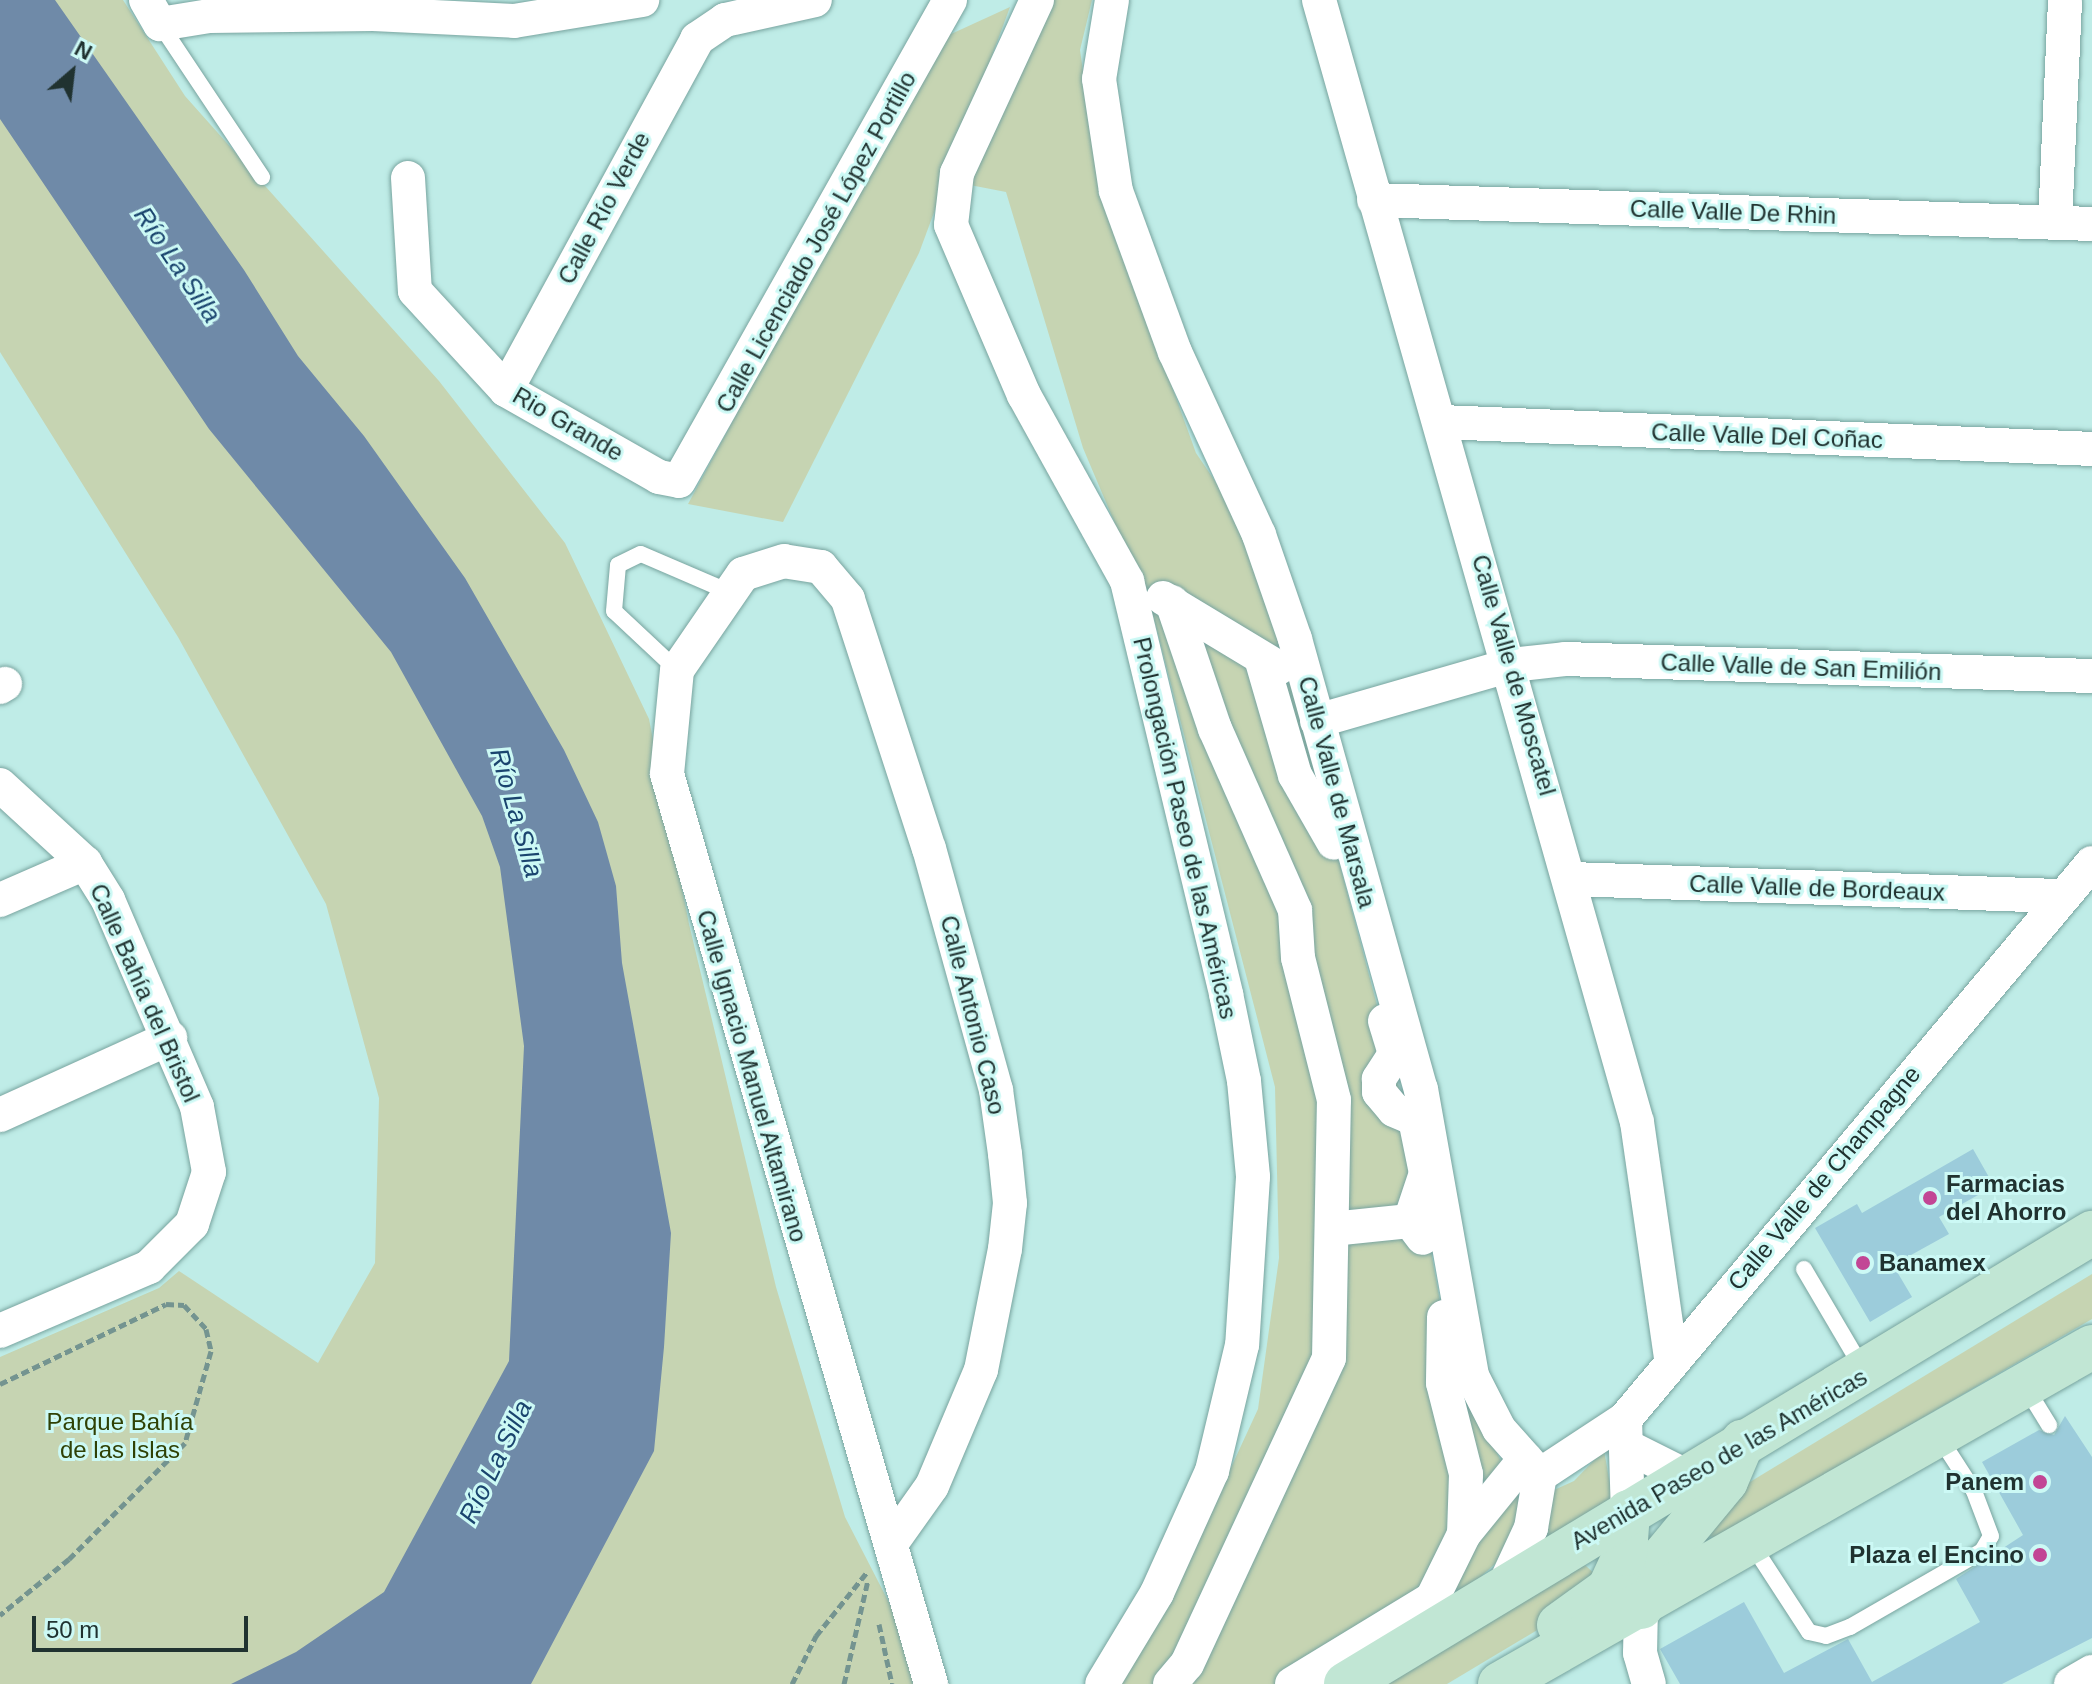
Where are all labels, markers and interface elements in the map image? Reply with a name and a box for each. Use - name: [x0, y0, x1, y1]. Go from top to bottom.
- north arrow: [32, 32, 112, 112]
- text: N: [71, 36, 96, 65]
- street label: Calle Licenciado José López Portillo: [710, 66, 922, 418]
- street label: Calle Río Verde: [552, 127, 656, 289]
- street label: Calle Valle De Rhin: [1629, 194, 1837, 230]
- water label: Río La Silla: [127, 201, 227, 329]
- street label: Rio Grande: [508, 381, 628, 467]
- street label: Calle Valle Del Coñac: [1651, 418, 1883, 454]
- street label: Calle Valle de Moscatel: [1466, 551, 1562, 799]
- street label: Prolongación Paseo de las Américas: [1127, 634, 1243, 1022]
- street label: Calle Valle de San Emilión: [1660, 648, 1942, 686]
- street label: Calle Valle de Marsala: [1292, 673, 1382, 911]
- water label: Río La Silla: [483, 745, 549, 881]
- street label: Calle Valle de Bordeaux: [1689, 869, 1945, 907]
- street label: Calle Bahía del Bristol: [84, 879, 206, 1107]
- street label: Calle Ignacio Manuel Altamirano: [691, 906, 813, 1246]
- street label: Calle Antonio Caso: [934, 912, 1012, 1118]
- street label: Calle Valle de Champagne: [1722, 1060, 1926, 1296]
- place label: Farmacias del Ahorro: [1946, 1170, 2067, 1226]
- marker: Farmacias del Ahorro: [1921, 1189, 1939, 1207]
- place label: Banamex: [1879, 1249, 1986, 1277]
- marker: Banamex: [1854, 1254, 1872, 1272]
- street label: Avenida Paseo de las Américas: [1565, 1362, 1873, 1556]
- water label: Río La Silla: [453, 1395, 539, 1529]
- park label: Parque Bahía de las Islas: [47, 1408, 193, 1464]
- place label: Panem: [1945, 1468, 2024, 1496]
- marker: Panem: [2031, 1473, 2049, 1491]
- place label: Plaza el Encino: [1849, 1541, 2024, 1569]
- marker: Plaza el Encino: [2031, 1546, 2049, 1564]
- scale bar: [36, 1600, 252, 1650]
- text: 50 m: [46, 1616, 99, 1643]

